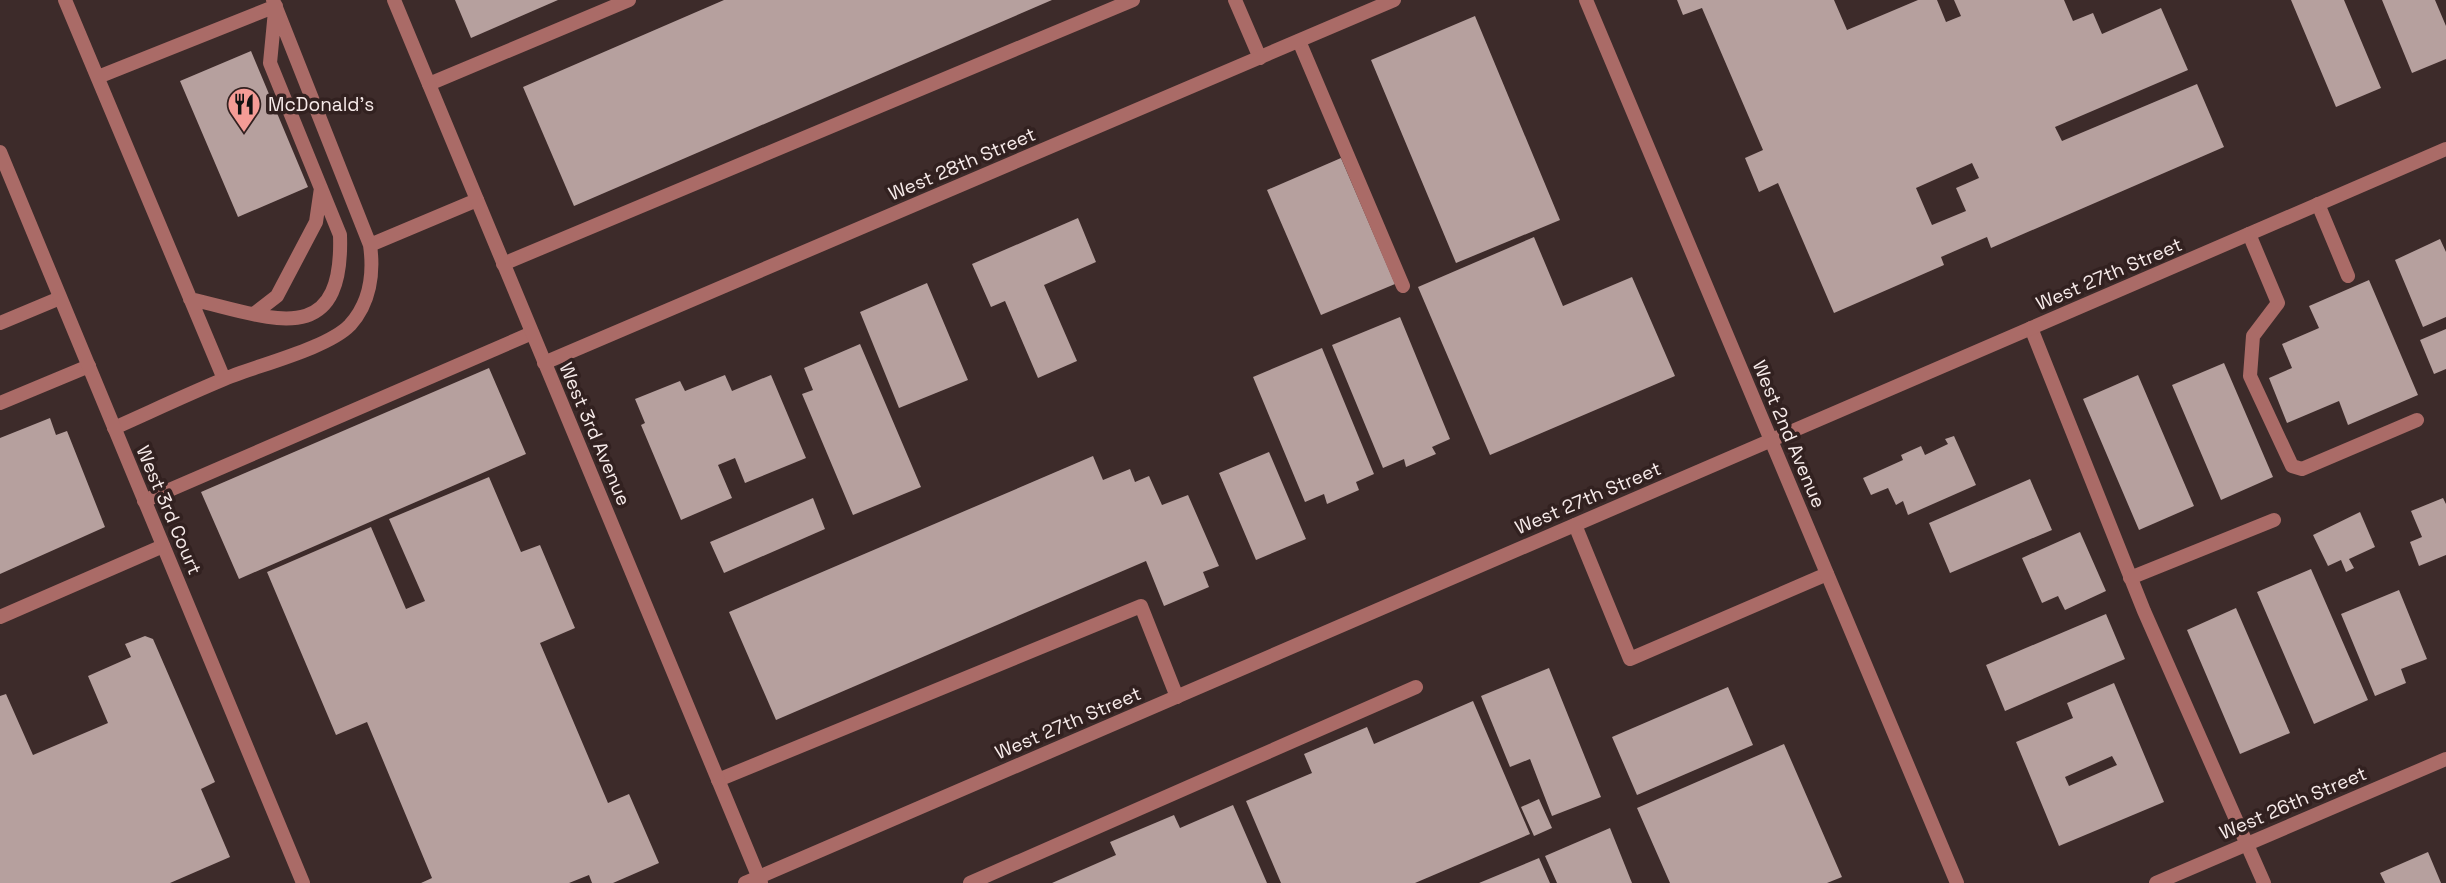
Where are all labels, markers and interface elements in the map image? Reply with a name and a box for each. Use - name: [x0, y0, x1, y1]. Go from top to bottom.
- restaurant icon: McDonald's: [225, 85, 263, 134]
- place label: McDonald's: [268, 92, 374, 117]
- street label: West 28th Street: [885, 122, 1039, 206]
- street label: West 27th Street: [2032, 232, 2186, 316]
- street label: West 2nd Avenue: [1747, 356, 1831, 512]
- street label: West 3rd Avenue: [554, 359, 636, 509]
- street label: West 3rd Court: [131, 442, 207, 578]
- street label: West 27th Street: [1511, 456, 1665, 540]
- street label: West 27th Street: [991, 681, 1145, 765]
- street label: West 26th Street: [2216, 761, 2370, 845]

